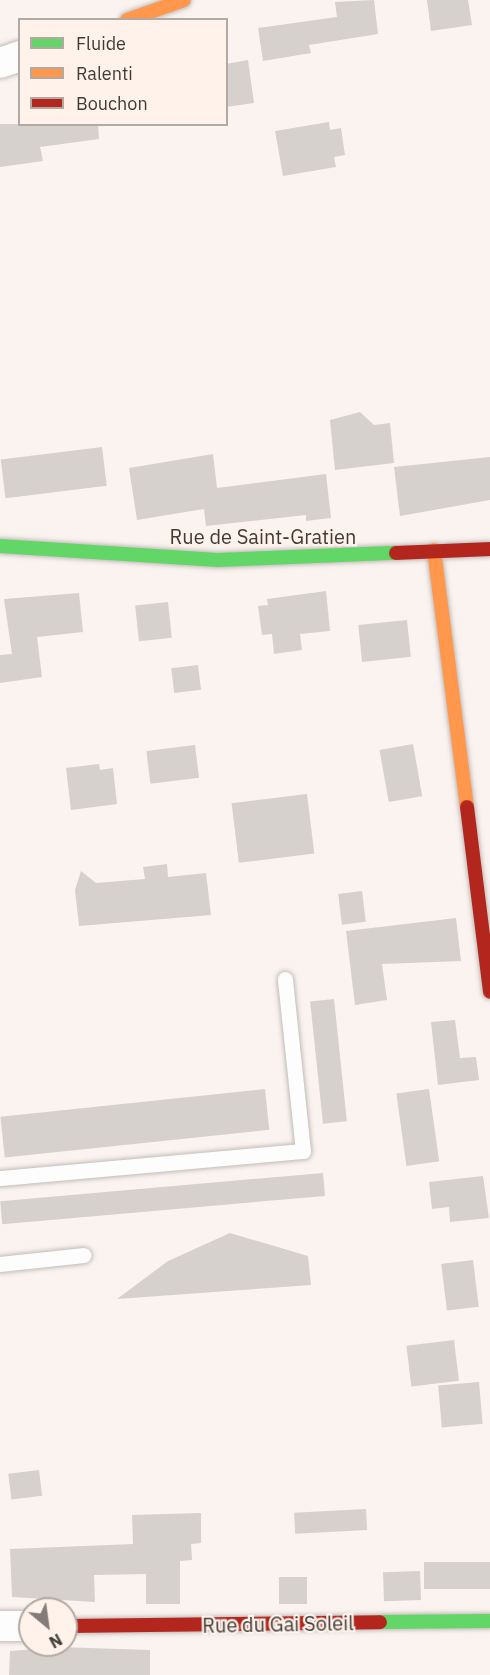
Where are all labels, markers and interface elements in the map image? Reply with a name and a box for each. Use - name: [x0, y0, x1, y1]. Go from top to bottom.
- legend: [18, 18, 228, 126]
- text: Fluide: [76, 32, 126, 55]
- text: Ralenti: [76, 62, 133, 85]
- text: Bouchon: [76, 92, 148, 115]
- street label: Rue de Saint-Gratien: [170, 524, 356, 548]
- north arrow: [18, 1597, 78, 1657]
- street label: Rue du Gai Soleil: [202, 1611, 354, 1637]
- text: N: [46, 1629, 66, 1653]

